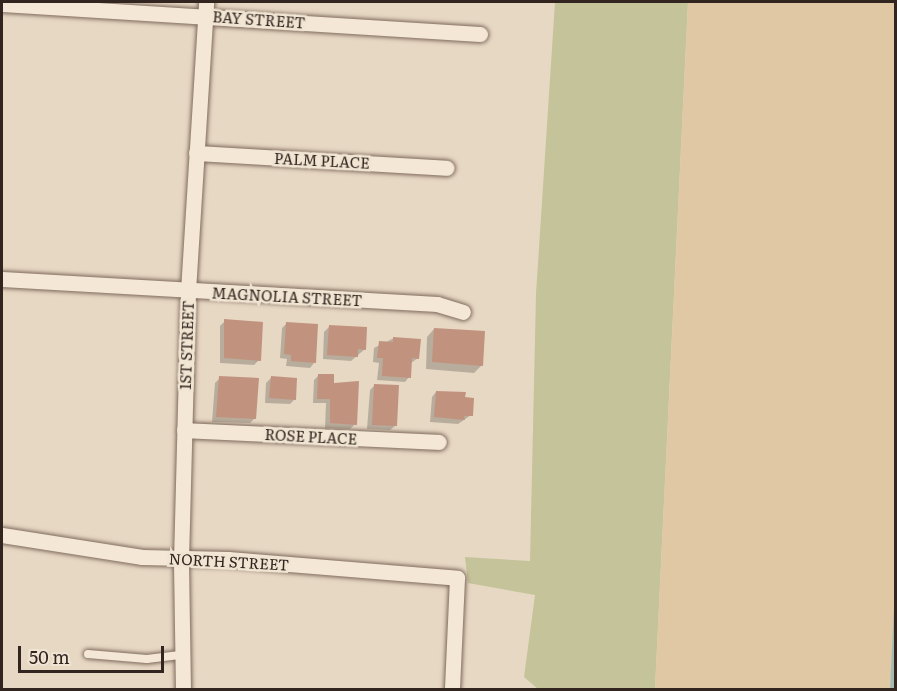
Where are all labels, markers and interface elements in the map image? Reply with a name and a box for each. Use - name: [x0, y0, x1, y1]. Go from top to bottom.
- street label: BAY STREET: [212, 7, 306, 31]
- street label: PALM PLACE: [274, 149, 370, 171]
- street label: MAGNOLIA STREET: [211, 283, 363, 309]
- street label: 1ST STREET: [175, 300, 197, 390]
- street label: ROSE PLACE: [264, 425, 358, 447]
- street label: NORTH STREET: [168, 549, 290, 573]
- scale bar: [21, 634, 166, 672]
- text: 50 m: [29, 643, 70, 670]

